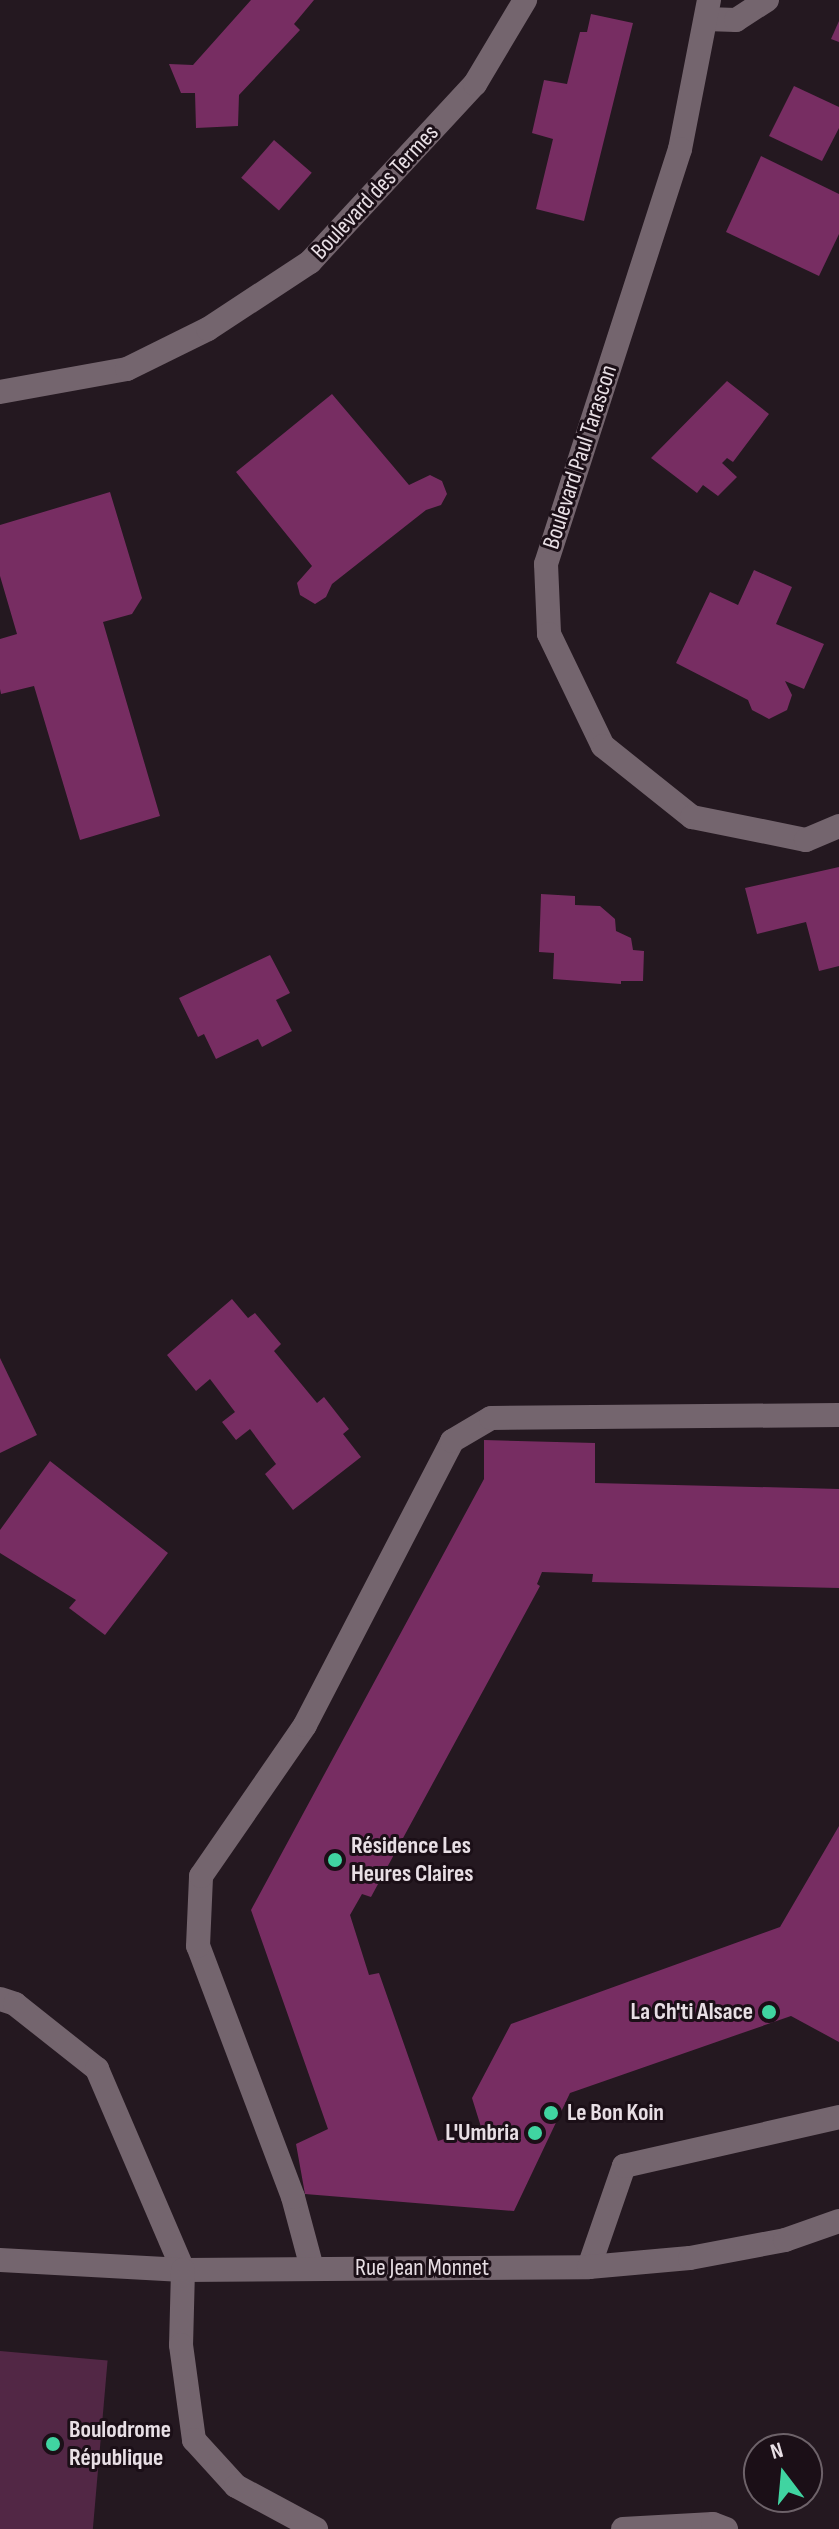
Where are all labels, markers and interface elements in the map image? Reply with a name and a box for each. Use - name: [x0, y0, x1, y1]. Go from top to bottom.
- street label: Boulevard des Termes: [305, 119, 445, 265]
- street label: Boulevard Paul Tarascon: [537, 361, 623, 553]
- place label: Résidence Les Heures Claires: [351, 1832, 473, 1888]
- marker: Résidence Les Heures Claires: [326, 1851, 344, 1869]
- place label: La Ch'ti Alsace: [631, 1998, 753, 2026]
- marker: La Ch'ti Alsace: [760, 2003, 778, 2021]
- place label: Le Bon Koin: [567, 2099, 664, 2127]
- marker: Le Bon Koin: [542, 2104, 560, 2122]
- place label: L'Umbria: [445, 2119, 519, 2147]
- marker: L'Umbria: [526, 2124, 544, 2142]
- street label: Rue Jean Monnet: [355, 2254, 489, 2282]
- place label: Boulodrome République: [69, 2416, 171, 2472]
- north arrow: [743, 2433, 823, 2513]
- marker: Boulodrome République: [44, 2435, 62, 2453]
- text: N: [767, 2437, 786, 2466]

